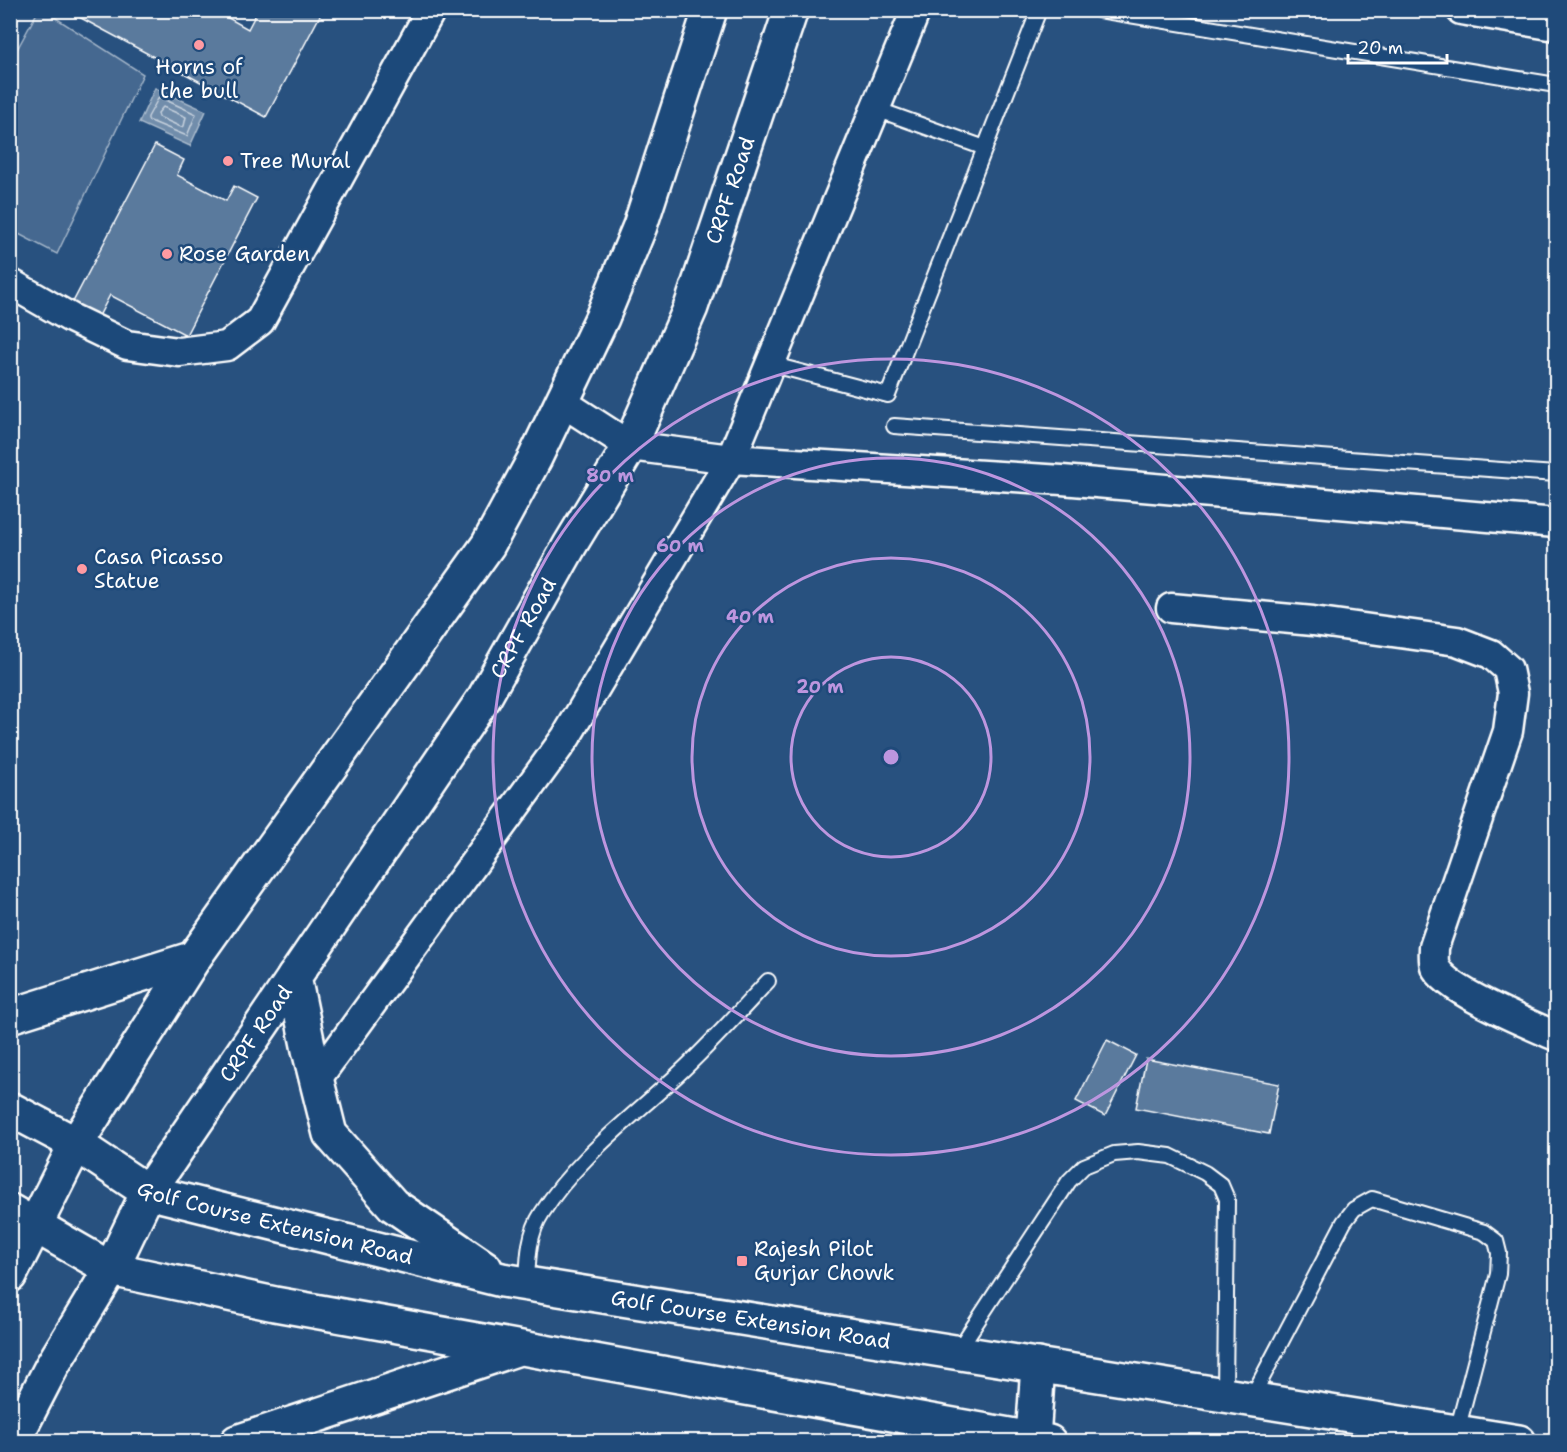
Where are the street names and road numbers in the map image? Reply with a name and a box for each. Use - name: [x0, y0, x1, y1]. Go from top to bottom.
- street label: CRPF Road: [699, 133, 761, 248]
- street label: CRPF Road: [484, 573, 563, 684]
- street label: CRPF Road: [213, 980, 299, 1088]
- street label: Golf Course Extension Road: [131, 1174, 416, 1271]
- street label: Golf Course Extension Road: [609, 1284, 893, 1356]

